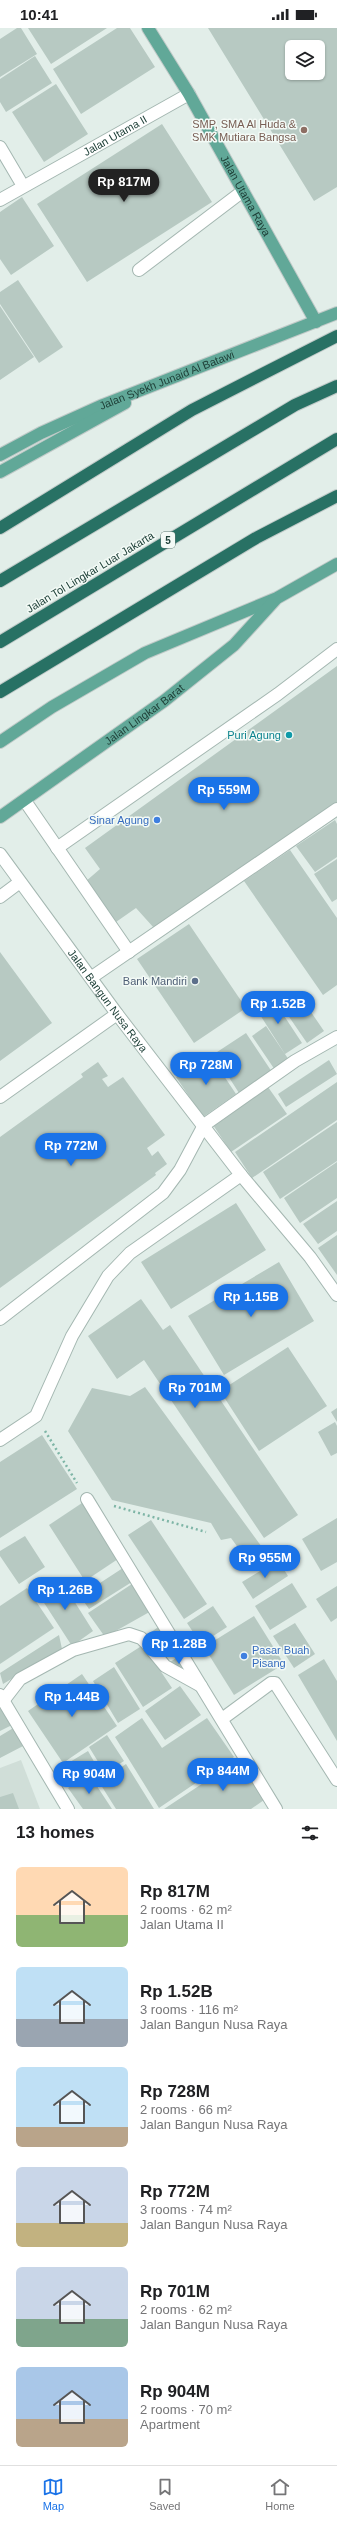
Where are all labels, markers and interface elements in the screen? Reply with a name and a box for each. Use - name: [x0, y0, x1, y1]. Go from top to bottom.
- text: 10:41: [20, 6, 58, 23]
- map controls: [285, 40, 325, 80]
- button: layers: [285, 40, 325, 80]
- street label: Jalan Utama II: [81, 113, 149, 158]
- place label: SMP, SMA Al Huda & SMK Mutiara Bangsa: [192, 118, 297, 143]
- marker: SMP, SMA Al Huda & SMK Mutiara Bangsa: [299, 125, 309, 135]
- street label: Jalan Utama Raya: [218, 153, 273, 239]
- pin: Rp 817M: [87, 169, 161, 203]
- text: Rp 817M: [97, 174, 151, 189]
- street label: Jalan Syekh Junaid Al Batawi: [97, 348, 236, 412]
- street label: Jalan Tol Lingkar Luar Jakarta: [24, 529, 157, 615]
- road number: 5: [161, 532, 175, 548]
- street label: Jalan Lingkar Barat: [102, 682, 186, 747]
- place label: Puri Agung: [227, 729, 281, 741]
- marker: Puri Agung: [284, 730, 294, 740]
- pin: Rp 559M: [187, 777, 261, 811]
- text: Rp 559M: [197, 782, 251, 797]
- place label: Sinar Agung: [89, 814, 149, 826]
- marker: Sinar Agung: [152, 815, 162, 825]
- street label: Jalan Bangun Nusa Raya: [66, 947, 150, 1055]
- place label: Bank Mandiri: [123, 975, 187, 987]
- marker: Bank Mandiri: [190, 976, 200, 986]
- pin: Rp 1.52B: [237, 991, 319, 1025]
- text: Rp 1.52B: [250, 996, 306, 1011]
- pin: Rp 728M: [169, 1052, 243, 1086]
- text: Rp 728M: [179, 1057, 233, 1072]
- pin: Rp 772M: [34, 1133, 108, 1167]
- text: Rp 772M: [44, 1138, 98, 1153]
- pin: Rp 1.15B: [210, 1284, 292, 1318]
- text: Rp 1.15B: [223, 1289, 279, 1304]
- pin: Rp 701M: [158, 1375, 232, 1409]
- text: Rp 701M: [168, 1380, 222, 1395]
- pin: Rp 955M: [228, 1545, 302, 1579]
- text: Rp 955M: [238, 1550, 292, 1565]
- pin: Rp 1.26B: [24, 1577, 106, 1611]
- text: Rp 1.26B: [37, 1582, 93, 1597]
- pin: Rp 1.28B: [138, 1631, 220, 1665]
- text: Rp 1.28B: [151, 1636, 207, 1651]
- place label: Pasar Buah Pisang: [252, 1644, 309, 1669]
- marker: Pasar Buah Pisang: [239, 1651, 249, 1661]
- pin: Rp 1.44B: [31, 1684, 113, 1718]
- text: Rp 1.44B: [44, 1689, 100, 1704]
- pin: Rp 844M: [186, 1758, 260, 1792]
- pin: Rp 904M: [52, 1761, 126, 1795]
- text: Rp 844M: [196, 1763, 250, 1778]
- text: Rp 904M: [62, 1766, 116, 1781]
- icon: filters: [299, 1822, 321, 1844]
- text: 13 homes: [16, 1823, 94, 1842]
- text: Rp 817M: [140, 1882, 210, 1901]
- icon: home: [48, 1883, 96, 1931]
- text: 2 rooms · 62 m²: [140, 1902, 232, 1917]
- text: Jalan Utama II: [140, 1917, 224, 1932]
- text: Rp 1.52B: [140, 1982, 213, 2001]
- icon: home: [48, 1983, 96, 2031]
- text: 3 rooms · 116 m²: [140, 2002, 238, 2017]
- text: Jalan Bangun Nusa Raya: [140, 2017, 287, 2032]
- text: Rp 728M: [140, 2082, 210, 2101]
- icon: home: [48, 2083, 96, 2131]
- text: 2 rooms · 66 m²: [140, 2102, 232, 2117]
- text: Jalan Bangun Nusa Raya: [140, 2117, 287, 2132]
- text: Rp 772M: [140, 2182, 210, 2201]
- icon: home: [48, 2183, 96, 2231]
- text: 3 rooms · 74 m²: [140, 2202, 232, 2217]
- text: Jalan Bangun Nusa Raya: [140, 2217, 287, 2232]
- text: Rp 701M: [140, 2282, 210, 2301]
- icon: home: [48, 2283, 96, 2331]
- text: 2 rooms · 62 m²: [140, 2302, 232, 2317]
- text: Jalan Bangun Nusa Raya: [140, 2317, 287, 2332]
- text: Rp 904M: [140, 2382, 210, 2401]
- icon: home: [48, 2383, 96, 2431]
- text: 2 rooms · 70 m²: [140, 2402, 232, 2417]
- text: Apartment: [140, 2417, 200, 2432]
- tab: Map: [42, 2476, 64, 2512]
- tab: Saved: [149, 2476, 180, 2512]
- tab: Home: [265, 2476, 295, 2512]

